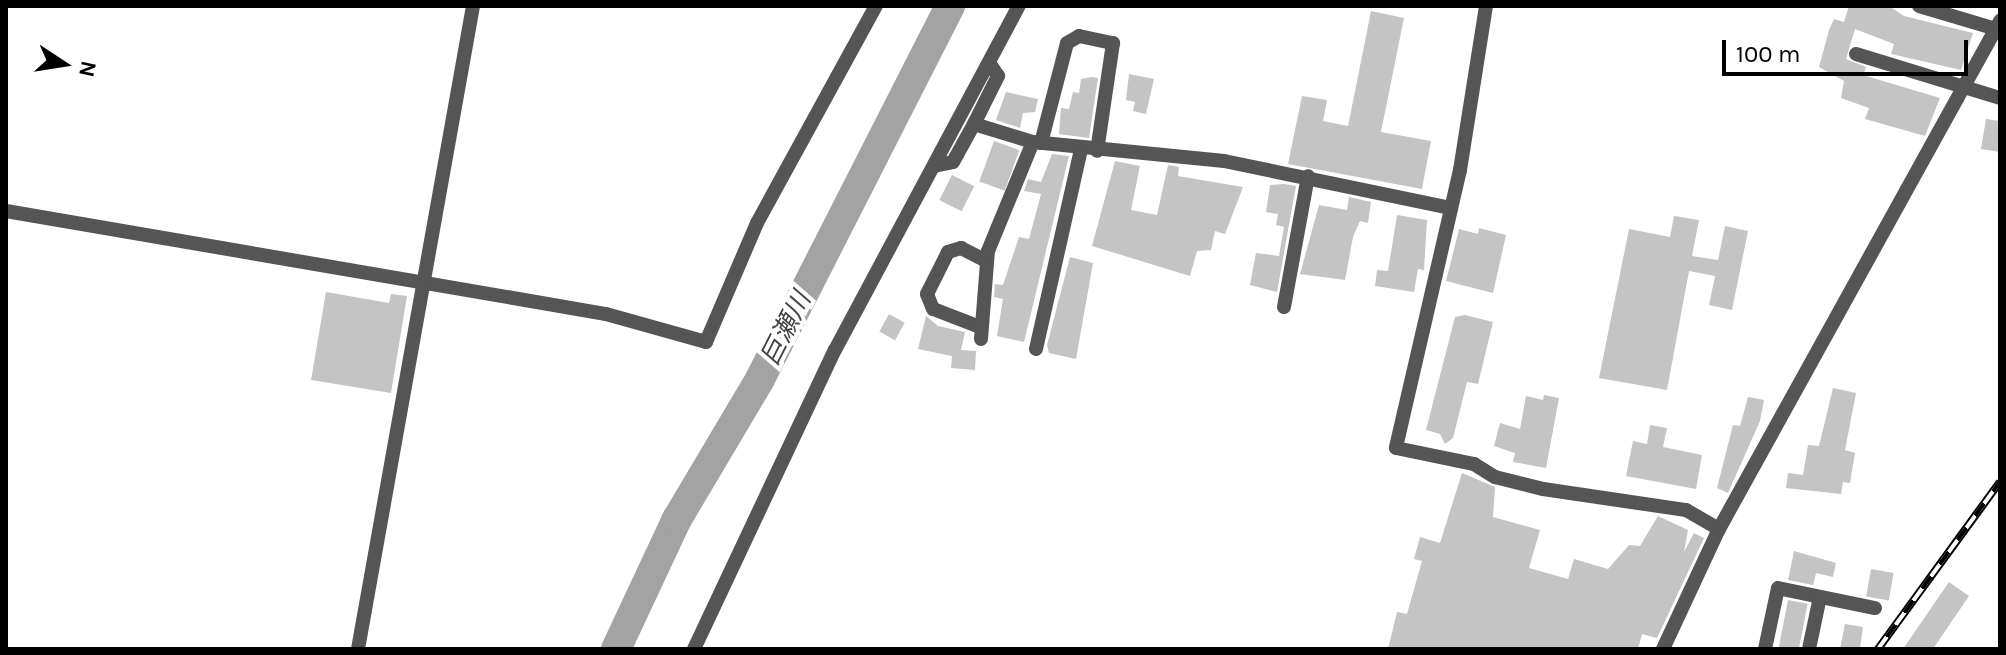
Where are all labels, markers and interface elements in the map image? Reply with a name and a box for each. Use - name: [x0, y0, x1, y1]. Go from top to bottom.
- north arrow: [24, 24, 104, 104]
- scale bar: [1726, 24, 1972, 74]
- text: 100 m: [1736, 40, 1801, 68]
- text: N: [73, 59, 102, 79]
- water label: 巨瀬川: [754, 287, 818, 371]

